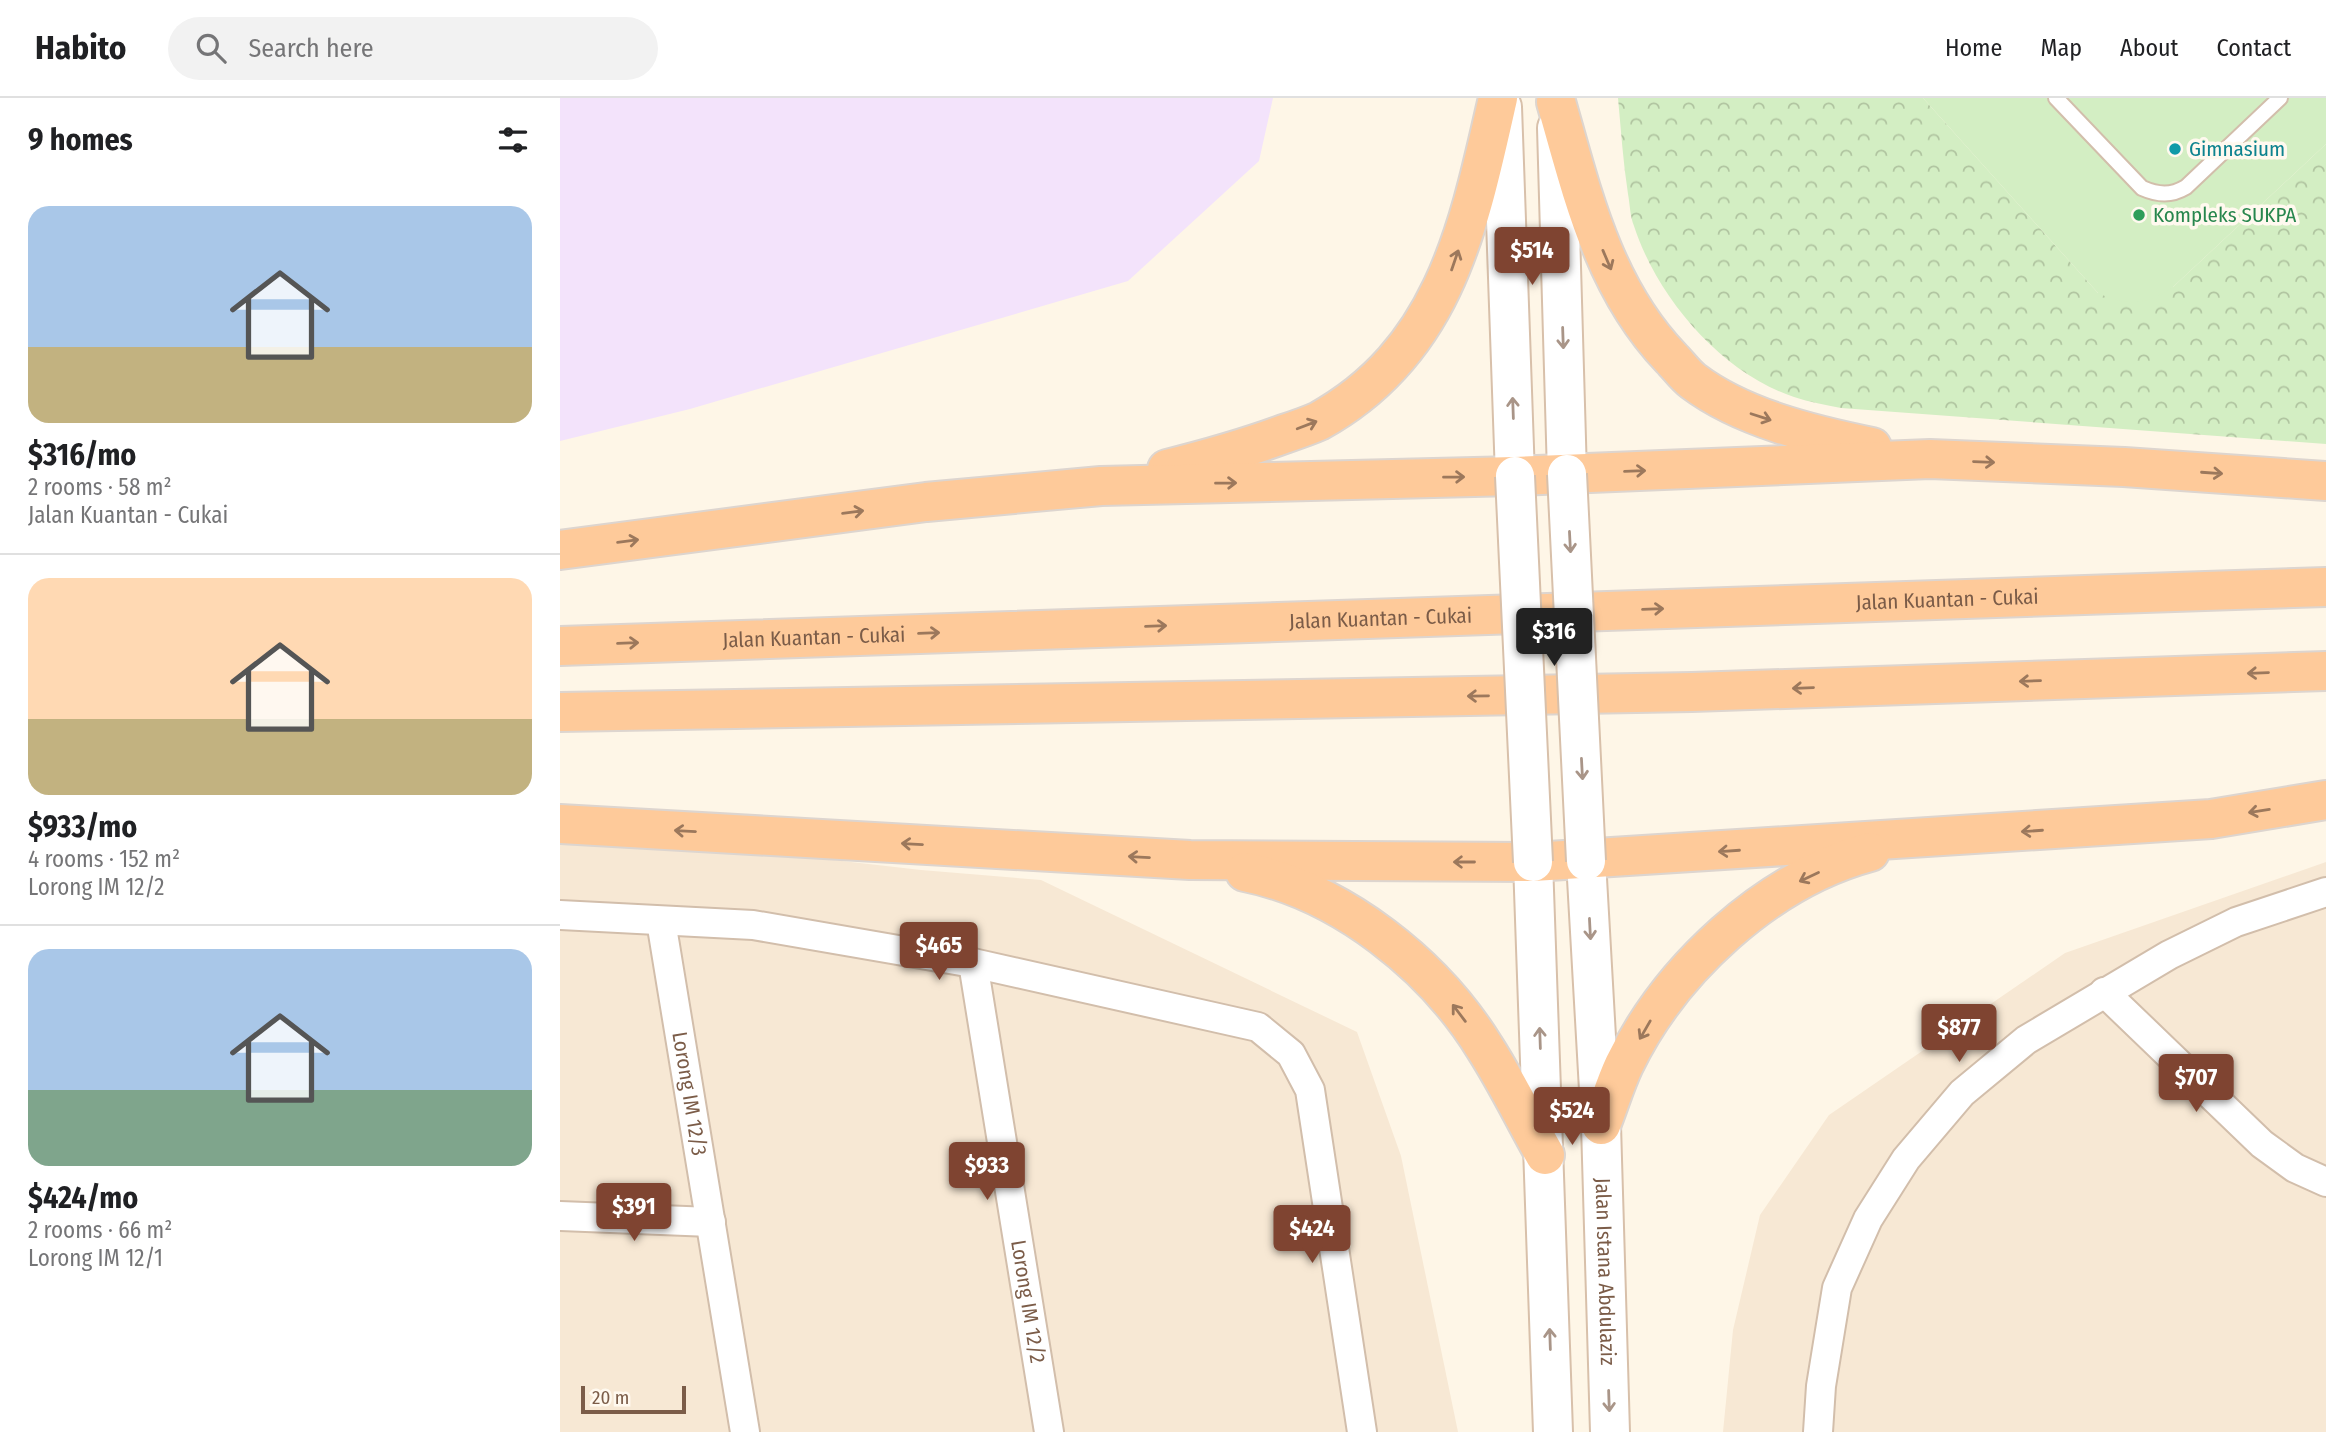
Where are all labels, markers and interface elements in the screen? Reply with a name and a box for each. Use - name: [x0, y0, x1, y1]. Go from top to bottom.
- search box: [168, 17, 658, 80]
- text: Habito: [35, 28, 126, 68]
- icon: search: [192, 29, 230, 67]
- text: Search here: [248, 33, 374, 64]
- text: Home: [1945, 34, 2002, 62]
- text: Map: [2040, 34, 2082, 62]
- text: About: [2120, 34, 2178, 62]
- text: Contact: [2216, 34, 2291, 62]
- icon: filters: [494, 121, 532, 159]
- text: 9 homes: [28, 122, 133, 158]
- place label: Gimnasium: [2189, 136, 2285, 162]
- marker: Gimnasium: [2167, 141, 2183, 157]
- place label: Kompleks SUKPA: [2153, 202, 2296, 228]
- marker: Kompleks SUKPA: [2131, 207, 2147, 223]
- pin: $514: [1491, 228, 1573, 287]
- text: $514: [1510, 236, 1554, 264]
- one-way arrow: [1601, 249, 1614, 270]
- one-way arrow: [1450, 250, 1462, 272]
- icon: home: [217, 252, 343, 378]
- one-way arrow: [1556, 326, 1569, 349]
- one-way arrow: [1506, 396, 1519, 419]
- one-way arrow: [1750, 412, 1772, 424]
- one-way arrow: [1296, 418, 1317, 431]
- text: $316/mo: [28, 437, 136, 473]
- one-way arrow: [1973, 455, 1996, 468]
- one-way arrow: [1623, 464, 1646, 477]
- one-way arrow: [2200, 467, 2222, 480]
- one-way arrow: [1442, 471, 1465, 484]
- text: 2 rooms · 58 m²: [28, 473, 172, 501]
- one-way arrow: [1215, 476, 1238, 489]
- text: Jalan Kuantan - Cukai: [28, 501, 228, 529]
- one-way arrow: [841, 505, 864, 518]
- one-way arrow: [1564, 530, 1577, 552]
- one-way arrow: [616, 535, 639, 548]
- street label: Jalan Kuantan - Cukai: [1855, 584, 2039, 616]
- street label: Jalan Kuantan - Cukai: [1289, 603, 1472, 635]
- one-way arrow: [1641, 603, 1664, 616]
- pin: $316: [1513, 608, 1595, 668]
- text: $316: [1532, 617, 1576, 645]
- one-way arrow: [1145, 619, 1168, 632]
- street label: Jalan Kuantan - Cukai: [722, 621, 906, 654]
- icon: home: [217, 624, 343, 750]
- one-way arrow: [917, 627, 940, 640]
- one-way arrow: [616, 637, 639, 650]
- one-way arrow: [2247, 667, 2270, 680]
- one-way arrow: [2019, 674, 2042, 687]
- one-way arrow: [1792, 681, 1815, 695]
- one-way arrow: [1466, 689, 1489, 703]
- one-way arrow: [1575, 757, 1588, 780]
- one-way arrow: [2248, 805, 2271, 818]
- text: $933/mo: [28, 809, 137, 845]
- one-way arrow: [674, 824, 697, 837]
- one-way arrow: [2021, 825, 2044, 838]
- one-way arrow: [901, 837, 924, 850]
- text: 4 rooms · 152 m²: [28, 845, 180, 873]
- one-way arrow: [1718, 845, 1740, 858]
- one-way arrow: [1128, 851, 1151, 864]
- one-way arrow: [1453, 855, 1476, 869]
- one-way arrow: [1799, 871, 1820, 884]
- text: Lorong IM 12/2: [28, 873, 164, 901]
- one-way arrow: [1584, 917, 1597, 940]
- pin: $465: [898, 922, 980, 982]
- text: $465: [916, 931, 962, 959]
- icon: home: [217, 995, 343, 1121]
- one-way arrow: [1452, 1004, 1467, 1023]
- pin: $877: [1918, 1004, 2000, 1064]
- text: $877: [1938, 1013, 1981, 1041]
- one-way arrow: [1637, 1020, 1651, 1040]
- one-way arrow: [1533, 1027, 1546, 1050]
- street label: Lorong IM 12/3: [666, 1030, 712, 1158]
- pin: $707: [2155, 1054, 2237, 1114]
- text: $707: [2175, 1063, 2217, 1091]
- pin: $524: [1531, 1088, 1613, 1147]
- text: $524: [1550, 1096, 1594, 1124]
- pin: $933: [946, 1142, 1028, 1202]
- text: $933: [965, 1151, 1009, 1179]
- street label: Jalan Istana Abdulaziz: [1590, 1177, 1621, 1366]
- text: $424/mo: [28, 1180, 138, 1216]
- pin: $391: [593, 1184, 675, 1243]
- text: $391: [612, 1192, 656, 1220]
- pin: $424: [1271, 1206, 1353, 1265]
- text: $424: [1289, 1214, 1335, 1242]
- text: 2 rooms · 66 m²: [28, 1216, 172, 1244]
- street label: Lorong IM 12/2: [1005, 1238, 1051, 1365]
- text: Lorong IM 12/1: [28, 1244, 163, 1272]
- one-way arrow: [1543, 1328, 1556, 1351]
- scale bar: [581, 1383, 686, 1415]
- text: 20 m: [592, 1386, 629, 1409]
- one-way arrow: [1603, 1389, 1616, 1412]

